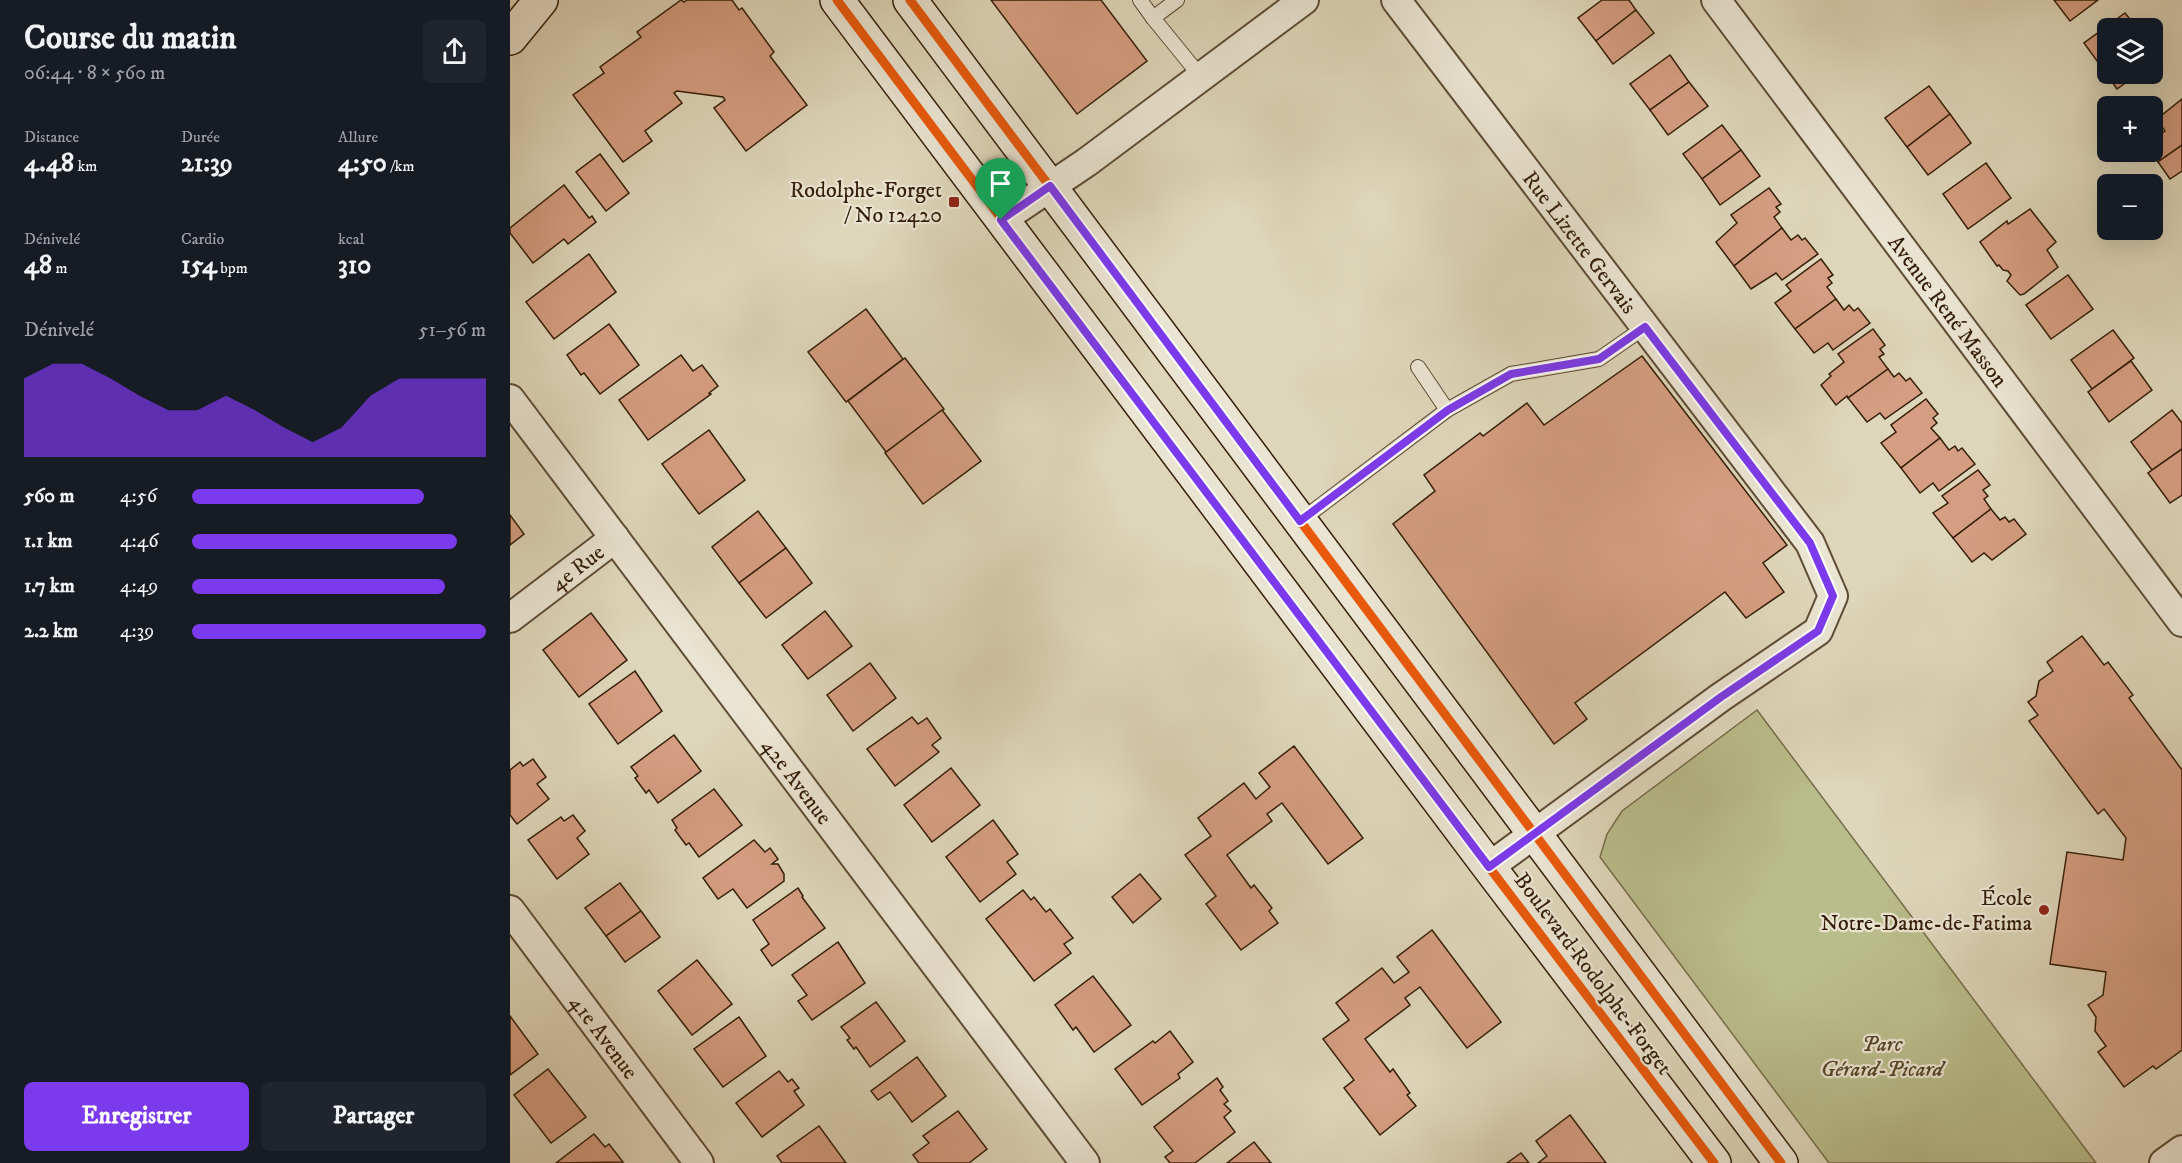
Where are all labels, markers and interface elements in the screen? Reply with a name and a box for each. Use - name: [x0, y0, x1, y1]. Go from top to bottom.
- text: Course du matin: [24, 18, 237, 59]
- map controls: [2097, 18, 2163, 240]
- button: layers: [2097, 18, 2163, 84]
- button: share: [423, 20, 486, 83]
- text: 06:44 · 8 × 560 m: [24, 61, 165, 86]
- button: +: [2097, 96, 2163, 162]
- text: Distance: [24, 127, 79, 147]
- text: Durée: [181, 127, 220, 147]
- text: Allure: [338, 127, 378, 147]
- text: 4.48: [24, 147, 74, 180]
- text: 21:39: [181, 147, 233, 180]
- text: 4:50: [338, 147, 387, 180]
- text: km: [74, 156, 97, 176]
- text: /km: [387, 156, 414, 176]
- pin: [975, 158, 1026, 220]
- street label: Rue Lizette Gervais: [1516, 166, 1642, 319]
- icon: arrive: [984, 167, 1017, 200]
- button: −: [2097, 174, 2163, 240]
- place label: Rodolphe-Forget / No 12420: [790, 177, 942, 229]
- marker: Rodolphe-Forget / No 12420: [947, 195, 961, 209]
- text: Dénivelé: [24, 229, 80, 249]
- text: Cardio: [181, 229, 224, 249]
- text: kcal: [338, 229, 364, 249]
- street label: Avenue René Masson: [1882, 230, 2014, 393]
- text: 48: [24, 249, 52, 282]
- text: 154: [181, 249, 217, 282]
- text: 310: [338, 249, 371, 282]
- text: m: [52, 258, 67, 278]
- text: bpm: [217, 258, 248, 278]
- text: Dénivelé: [24, 318, 94, 343]
- text: 51–56 m: [419, 318, 486, 343]
- text: 560 m: [24, 484, 74, 509]
- text: 4:56: [120, 484, 157, 509]
- text: 1.1 km: [24, 529, 73, 554]
- text: 4:46: [120, 529, 159, 554]
- street label: 4e Rue: [545, 539, 610, 597]
- text: 1.7 km: [24, 574, 75, 599]
- text: 4:49: [120, 574, 158, 599]
- text: 2.2 km: [24, 619, 78, 644]
- text: 4:39: [120, 619, 154, 644]
- street label: 42e Avenue: [755, 733, 837, 830]
- street label: Boulevard Rodolphe-Forget: [1508, 868, 1678, 1080]
- place label: École Notre-Dame-de-Fatima: [1820, 885, 2033, 937]
- marker: École Notre-Dame-de-Fatima: [2037, 903, 2051, 917]
- street label: 41e Avenue: [563, 990, 644, 1085]
- park label: Parc Gérard-Picard: [1821, 1031, 1947, 1083]
- button: Enregistrer: [24, 1082, 249, 1151]
- button: Partager: [261, 1082, 486, 1151]

